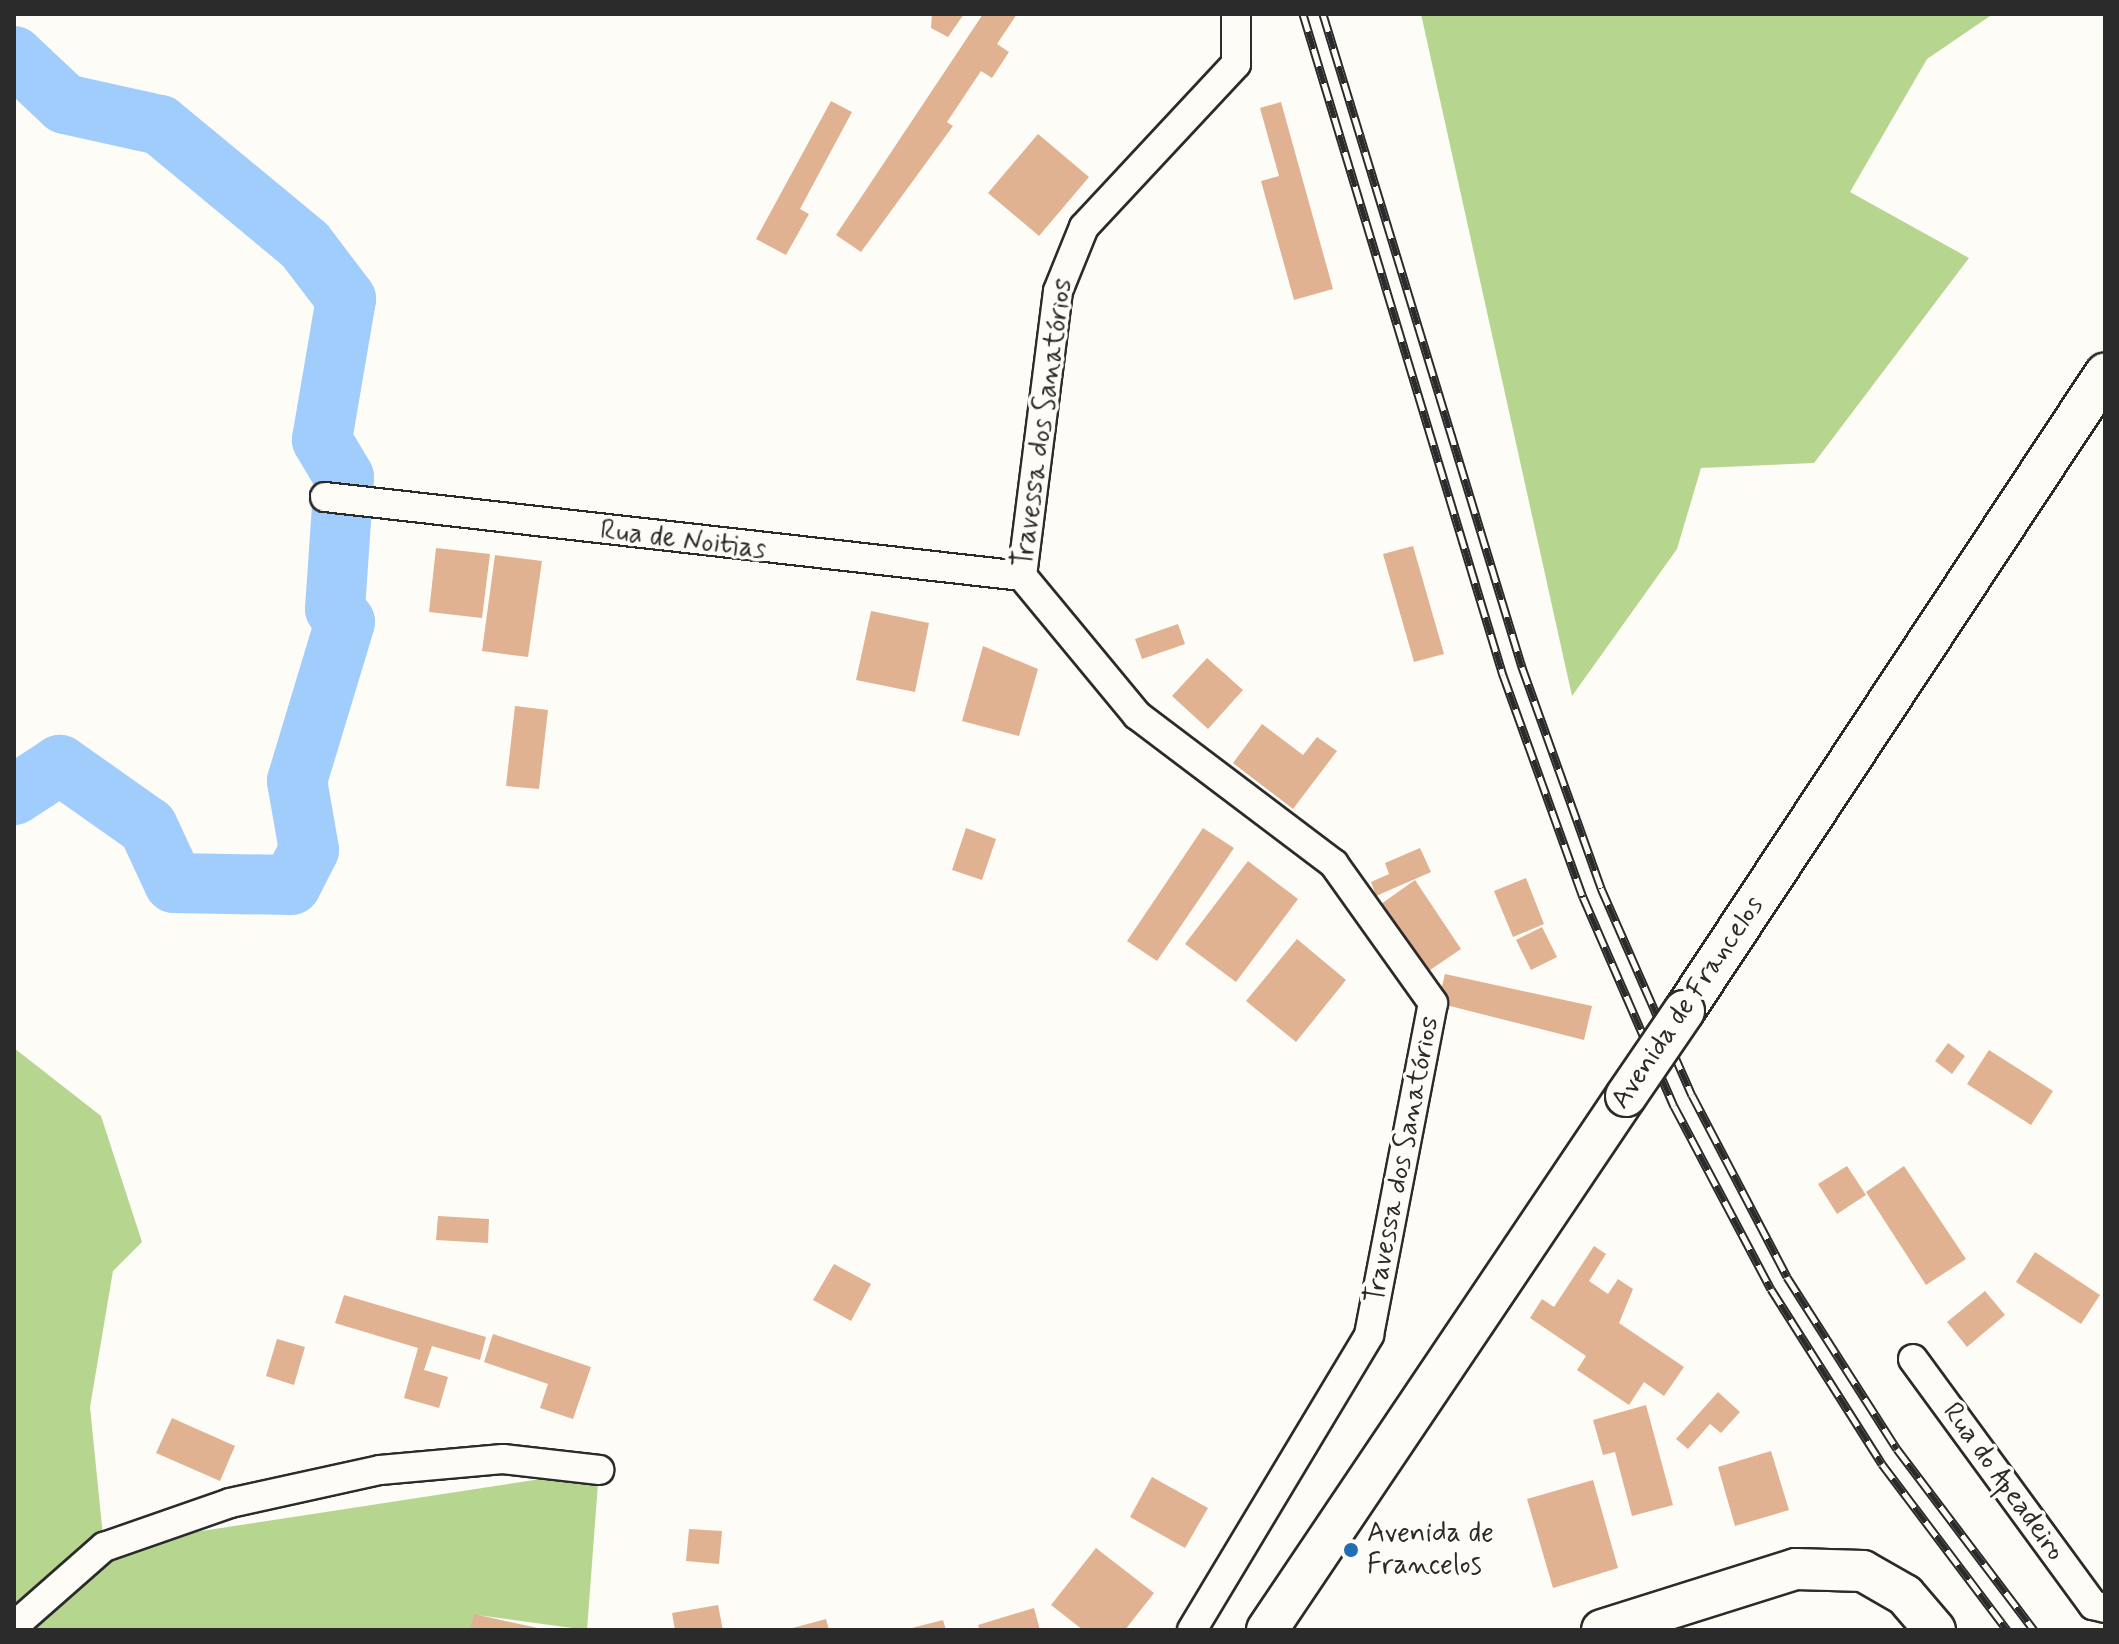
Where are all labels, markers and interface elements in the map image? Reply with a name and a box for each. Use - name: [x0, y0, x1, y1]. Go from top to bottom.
- street label: Travessa dos Sanatórios: [1008, 282, 1080, 564]
- street label: Rua de Noitias: [598, 514, 768, 568]
- street label: Avenida de Francelos: [1604, 890, 1772, 1116]
- street label: Travessa dos Sanatórios: [1360, 1019, 1446, 1301]
- street label: Rua do Apeadeiro: [1934, 1396, 2072, 1568]
- place label: Avenida de Francelos: [1367, 1517, 1495, 1583]
- marker: Avenida de Francelos: [1342, 1541, 1360, 1559]

